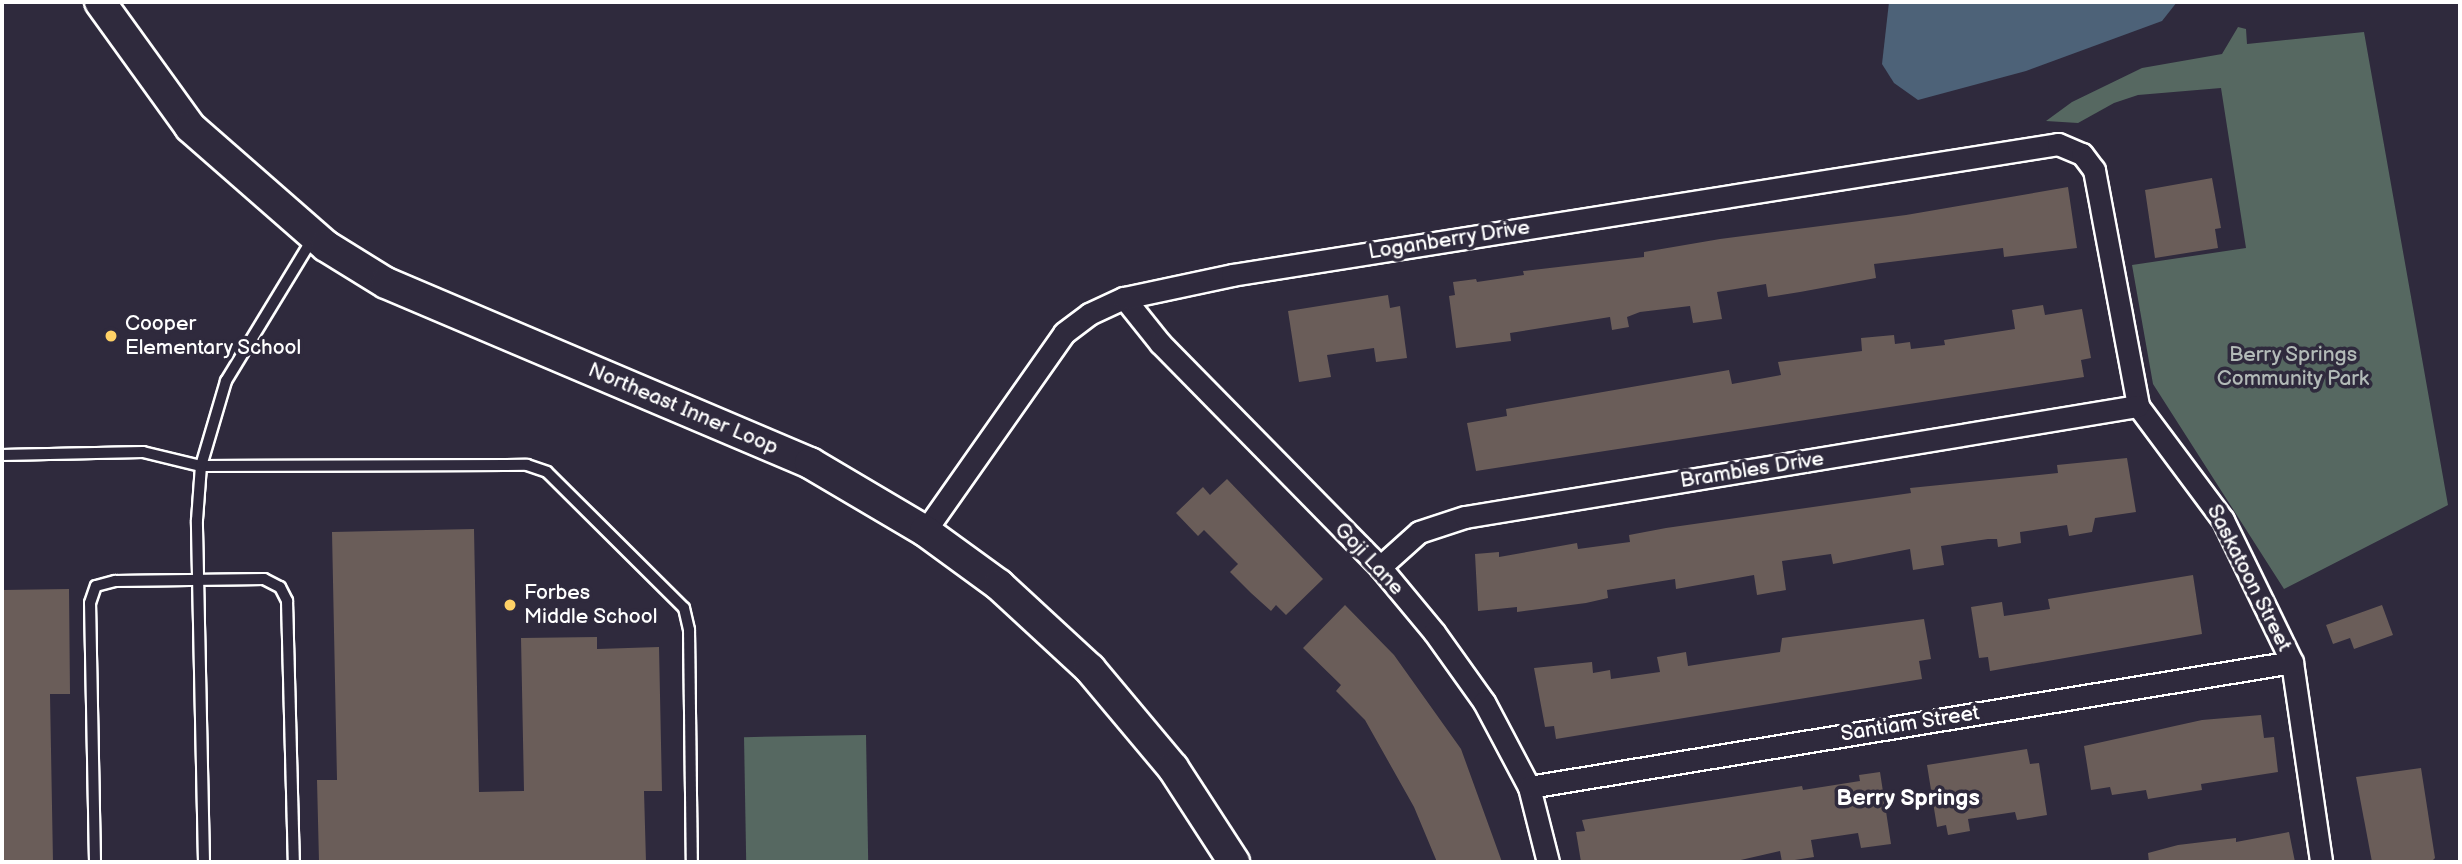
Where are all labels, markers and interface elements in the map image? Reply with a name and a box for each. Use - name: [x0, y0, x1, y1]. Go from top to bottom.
- street label: Loganberry Drive: [1366, 215, 1532, 265]
- place label: Cooper Elementary School: [125, 311, 303, 361]
- marker: Cooper Elementary School: [103, 328, 119, 344]
- park label: Berry Springs Community Park: [2216, 342, 2370, 392]
- street label: Northeast Inner Loop: [584, 358, 782, 460]
- street label: Brambles Drive: [1678, 446, 1826, 494]
- street label: Saskatoon Street: [2201, 500, 2297, 656]
- street label: Goji Lane: [1329, 517, 1409, 601]
- place label: Forbes Middle School: [524, 580, 658, 630]
- marker: Forbes Middle School: [502, 597, 518, 613]
- street label: Santiam Street: [1839, 701, 1981, 747]
- district label: Berry Springs: [1836, 784, 1980, 812]

